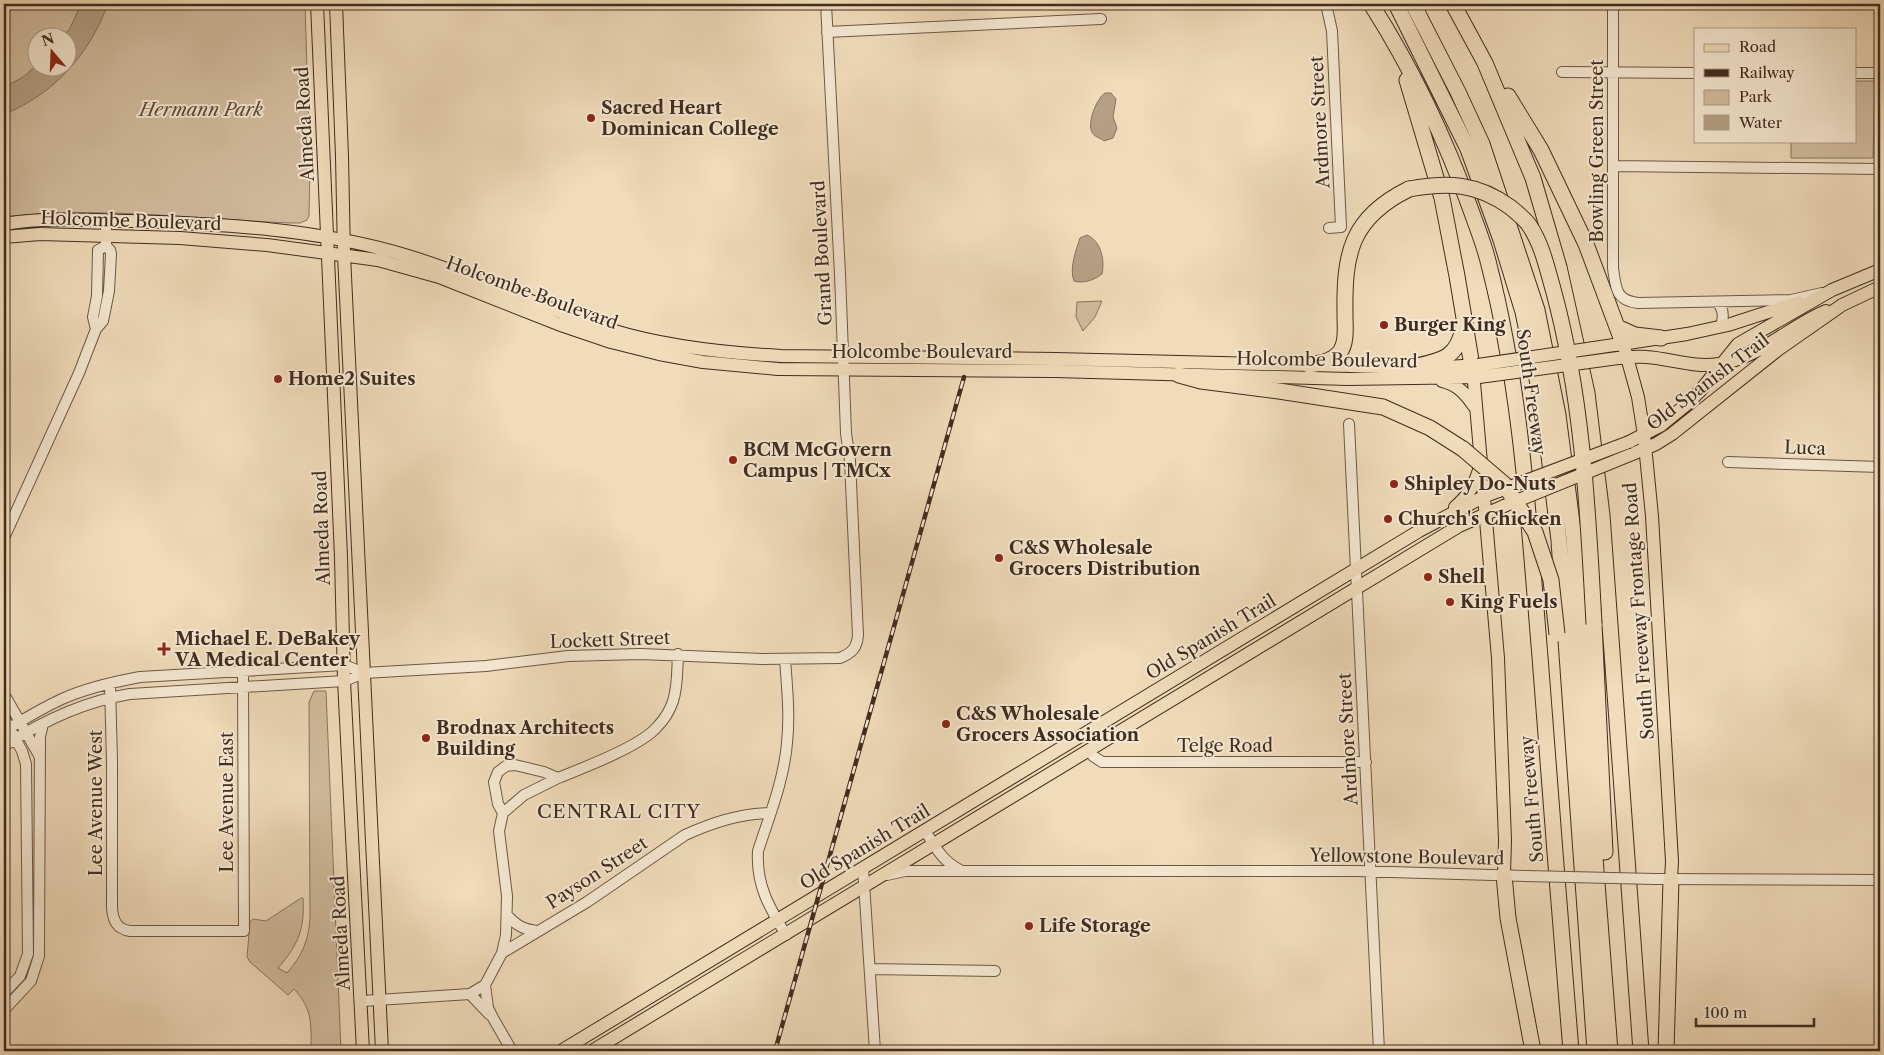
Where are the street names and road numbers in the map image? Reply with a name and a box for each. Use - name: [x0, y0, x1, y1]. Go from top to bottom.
- street label: Ardmore Street: [1306, 55, 1335, 190]
- street label: Bowling Green Street: [1586, 59, 1608, 243]
- street label: Almeda Road: [291, 66, 319, 183]
- street label: Grand Boulevard: [807, 180, 837, 326]
- street label: Holcombe Boulevard: [40, 207, 222, 235]
- street label: Holcombe Boulevard: [443, 252, 621, 334]
- street label: South Freeway: [1511, 327, 1551, 458]
- street label: Old Spanish Trail: [1642, 329, 1774, 435]
- street label: Holcombe Boulevard: [831, 341, 1013, 363]
- street label: Holcombe Boulevard: [1236, 347, 1418, 373]
- street label: Luca: [1784, 436, 1827, 460]
- street label: Almeda Road: [309, 470, 335, 587]
- street label: South Freeway Frontage Road: [1619, 482, 1659, 740]
- street label: Old Spanish Trail: [1142, 590, 1280, 684]
- street label: Lockett Street: [549, 627, 671, 653]
- street label: Ardmore Street: [1334, 672, 1363, 807]
- street label: Lee Avenue West: [85, 729, 107, 876]
- street label: Lee Avenue East: [216, 731, 238, 872]
- street label: South Freeway: [1515, 733, 1549, 864]
- street label: Telge Road: [1177, 735, 1273, 757]
- street label: Old Spanish Trail: [796, 800, 934, 894]
- street label: Payson Street: [542, 832, 652, 914]
- street label: Yellowstone Boulevard: [1309, 844, 1505, 870]
- street label: Almeda Road: [327, 875, 355, 992]

